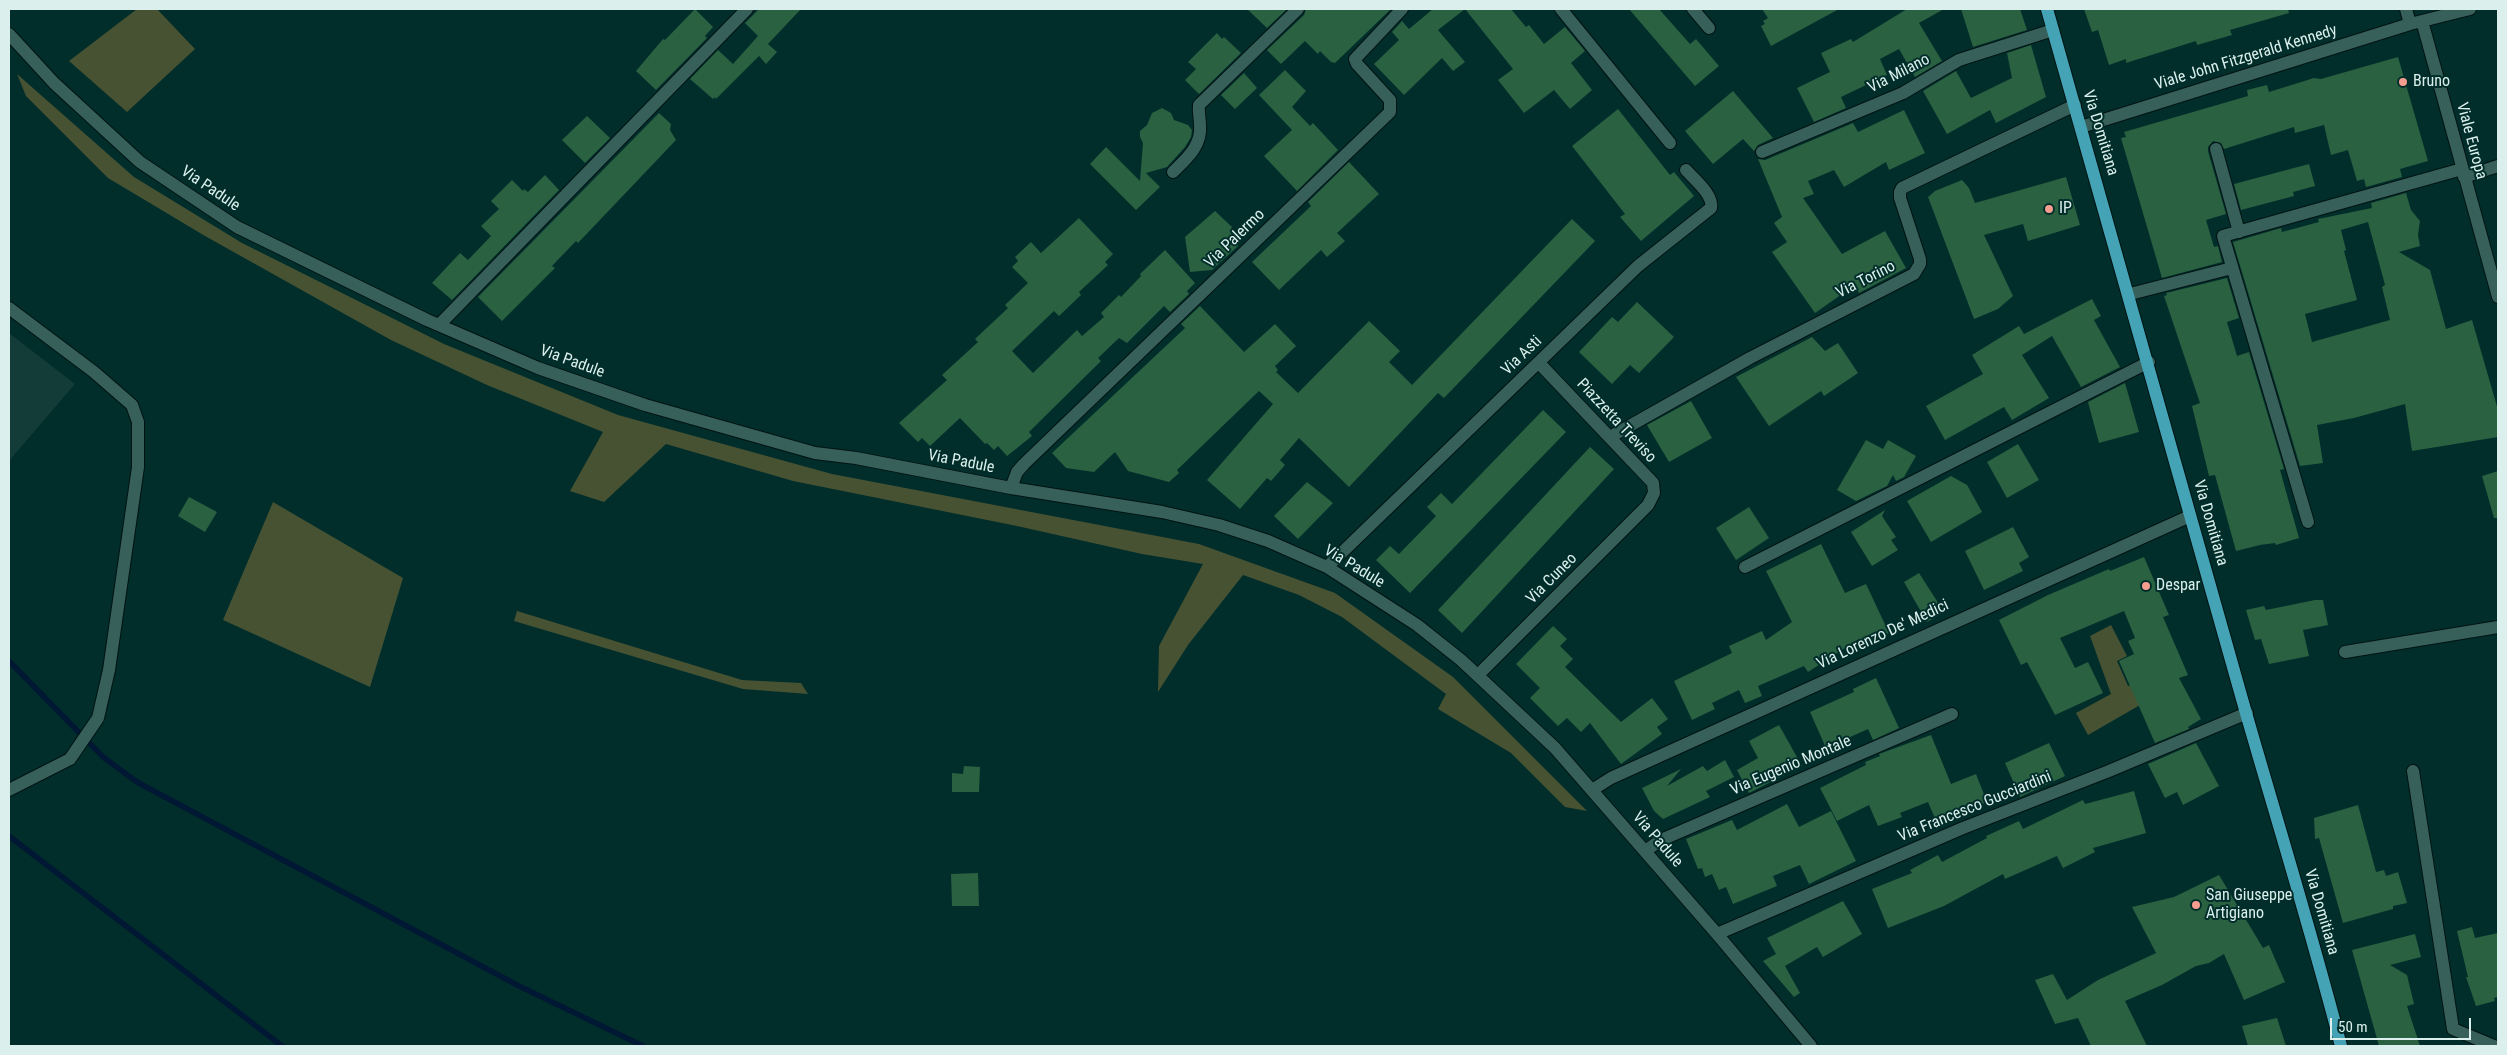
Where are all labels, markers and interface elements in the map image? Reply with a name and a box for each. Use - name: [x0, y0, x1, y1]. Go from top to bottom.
- street label: Viale John Fitzgerald Kennedy: [2153, 21, 2339, 95]
- street label: Via Milano: [1865, 50, 1933, 98]
- place label: Bruno: [2413, 72, 2450, 92]
- marker: Bruno: [2397, 76, 2409, 88]
- street label: Via Domitiana: [2078, 88, 2122, 178]
- street label: Viale Europa: [2452, 100, 2490, 182]
- street label: Via Padule: [177, 162, 243, 216]
- place label: IP: [2059, 199, 2072, 219]
- marker: IP: [2043, 203, 2055, 215]
- street label: Via Palermo: [1201, 206, 1269, 272]
- street label: Via Torino: [1833, 257, 1899, 303]
- street label: Via Asti: [1498, 332, 1546, 380]
- street label: Via Padule: [537, 341, 607, 383]
- street label: Piazzetta Treviso: [1572, 375, 1660, 467]
- street label: Via Padule: [926, 446, 996, 478]
- street label: Via Domitiana: [2189, 478, 2231, 568]
- street label: Via Padule: [1320, 541, 1388, 593]
- street label: Via Cuneo: [1523, 550, 1581, 608]
- place label: Despar: [2156, 576, 2200, 596]
- marker: Despar: [2140, 580, 2152, 592]
- street label: Via Lorenzo De' Medici: [1814, 596, 1952, 674]
- street label: Via Eugenio Montale: [1728, 732, 1854, 800]
- street label: Via Francesco Gucciardini: [1895, 767, 2055, 847]
- street label: Via Padule: [1628, 808, 1686, 872]
- street label: Via Domitiana: [2300, 867, 2342, 957]
- place label: San Giuseppe Artigiano: [2206, 886, 2292, 924]
- marker: San Giuseppe Artigiano: [2190, 899, 2202, 911]
- scale bar: [2332, 1008, 2473, 1040]
- text: 50 m: [2338, 1018, 2368, 1036]

